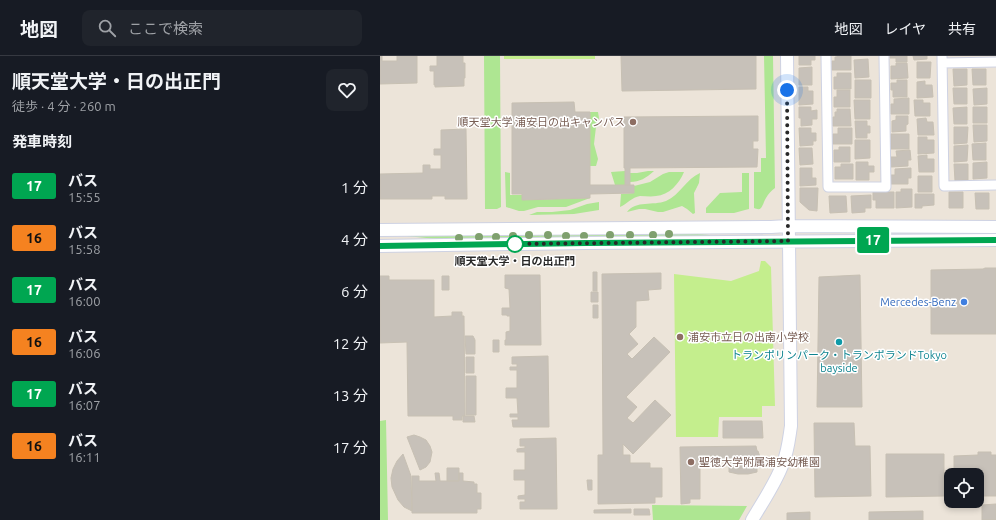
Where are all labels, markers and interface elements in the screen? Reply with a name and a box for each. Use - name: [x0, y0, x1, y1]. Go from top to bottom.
- search box: [82, 10, 362, 46]
- icon: search: [96, 17, 118, 39]
- text: 地図: [20, 18, 58, 40]
- text: ここで検索: [128, 20, 203, 37]
- text: 地図: [834, 21, 862, 37]
- text: レイヤ: [884, 21, 926, 37]
- text: 共有: [948, 21, 976, 37]
- button: heart: [326, 69, 368, 111]
- text: 順天堂大学・日の出正門: [12, 70, 221, 92]
- your location: [777, 80, 797, 100]
- text: 徒歩 · 4 分 · 260 m: [12, 99, 116, 113]
- place label: 順天堂大学 浦安日の出キャンパス: [457, 116, 625, 128]
- marker: 順天堂大学 浦安日の出キャンパス: [628, 117, 638, 127]
- text: 発車時刻: [12, 133, 72, 150]
- text: バス: [68, 172, 98, 189]
- text: 17: [26, 178, 42, 194]
- text: 1 分: [341, 179, 368, 196]
- text: 15:55: [68, 190, 101, 204]
- text: バス: [68, 224, 98, 241]
- line badge: 17: [855, 227, 891, 253]
- text: 16: [26, 230, 42, 246]
- text: 4 分: [341, 231, 368, 248]
- text: 17: [865, 232, 881, 248]
- marker: 順天堂大学・日の出正門: [506, 235, 524, 253]
- text: 15:58: [68, 242, 101, 256]
- place label: 順天堂大学・日の出正門: [455, 255, 576, 267]
- text: バス: [68, 276, 98, 293]
- text: 17: [26, 282, 42, 298]
- text: 6 分: [341, 283, 368, 300]
- text: 16:00: [68, 294, 101, 308]
- place label: Mercedes-Benz: [880, 296, 956, 308]
- marker: Mercedes-Benz: [959, 297, 969, 307]
- text: バス: [68, 328, 98, 345]
- place label: 浦安市立日の出南小学校: [688, 331, 809, 343]
- marker: 浦安市立日の出南小学校: [675, 332, 685, 342]
- text: 16: [26, 334, 42, 350]
- text: 12 分: [333, 335, 368, 352]
- marker: トランポリンパーク・トランポランドTokyo bayside: [834, 337, 844, 347]
- text: 16:06: [68, 346, 101, 360]
- place label: トランポリンパーク・トランポランドTokyo bayside: [731, 349, 947, 374]
- text: バス: [68, 380, 98, 397]
- text: 17: [26, 386, 42, 402]
- text: 13 分: [333, 387, 368, 404]
- text: 16:07: [68, 398, 101, 412]
- text: バス: [68, 432, 98, 449]
- text: 16: [26, 438, 42, 454]
- text: 17 分: [333, 439, 368, 456]
- text: 16:11: [68, 450, 101, 464]
- place label: 聖徳大学附属浦安幼稚園: [699, 456, 820, 468]
- marker: 聖徳大学附属浦安幼稚園: [686, 457, 696, 467]
- map controls: [944, 468, 984, 508]
- button: locate: [944, 468, 984, 508]

